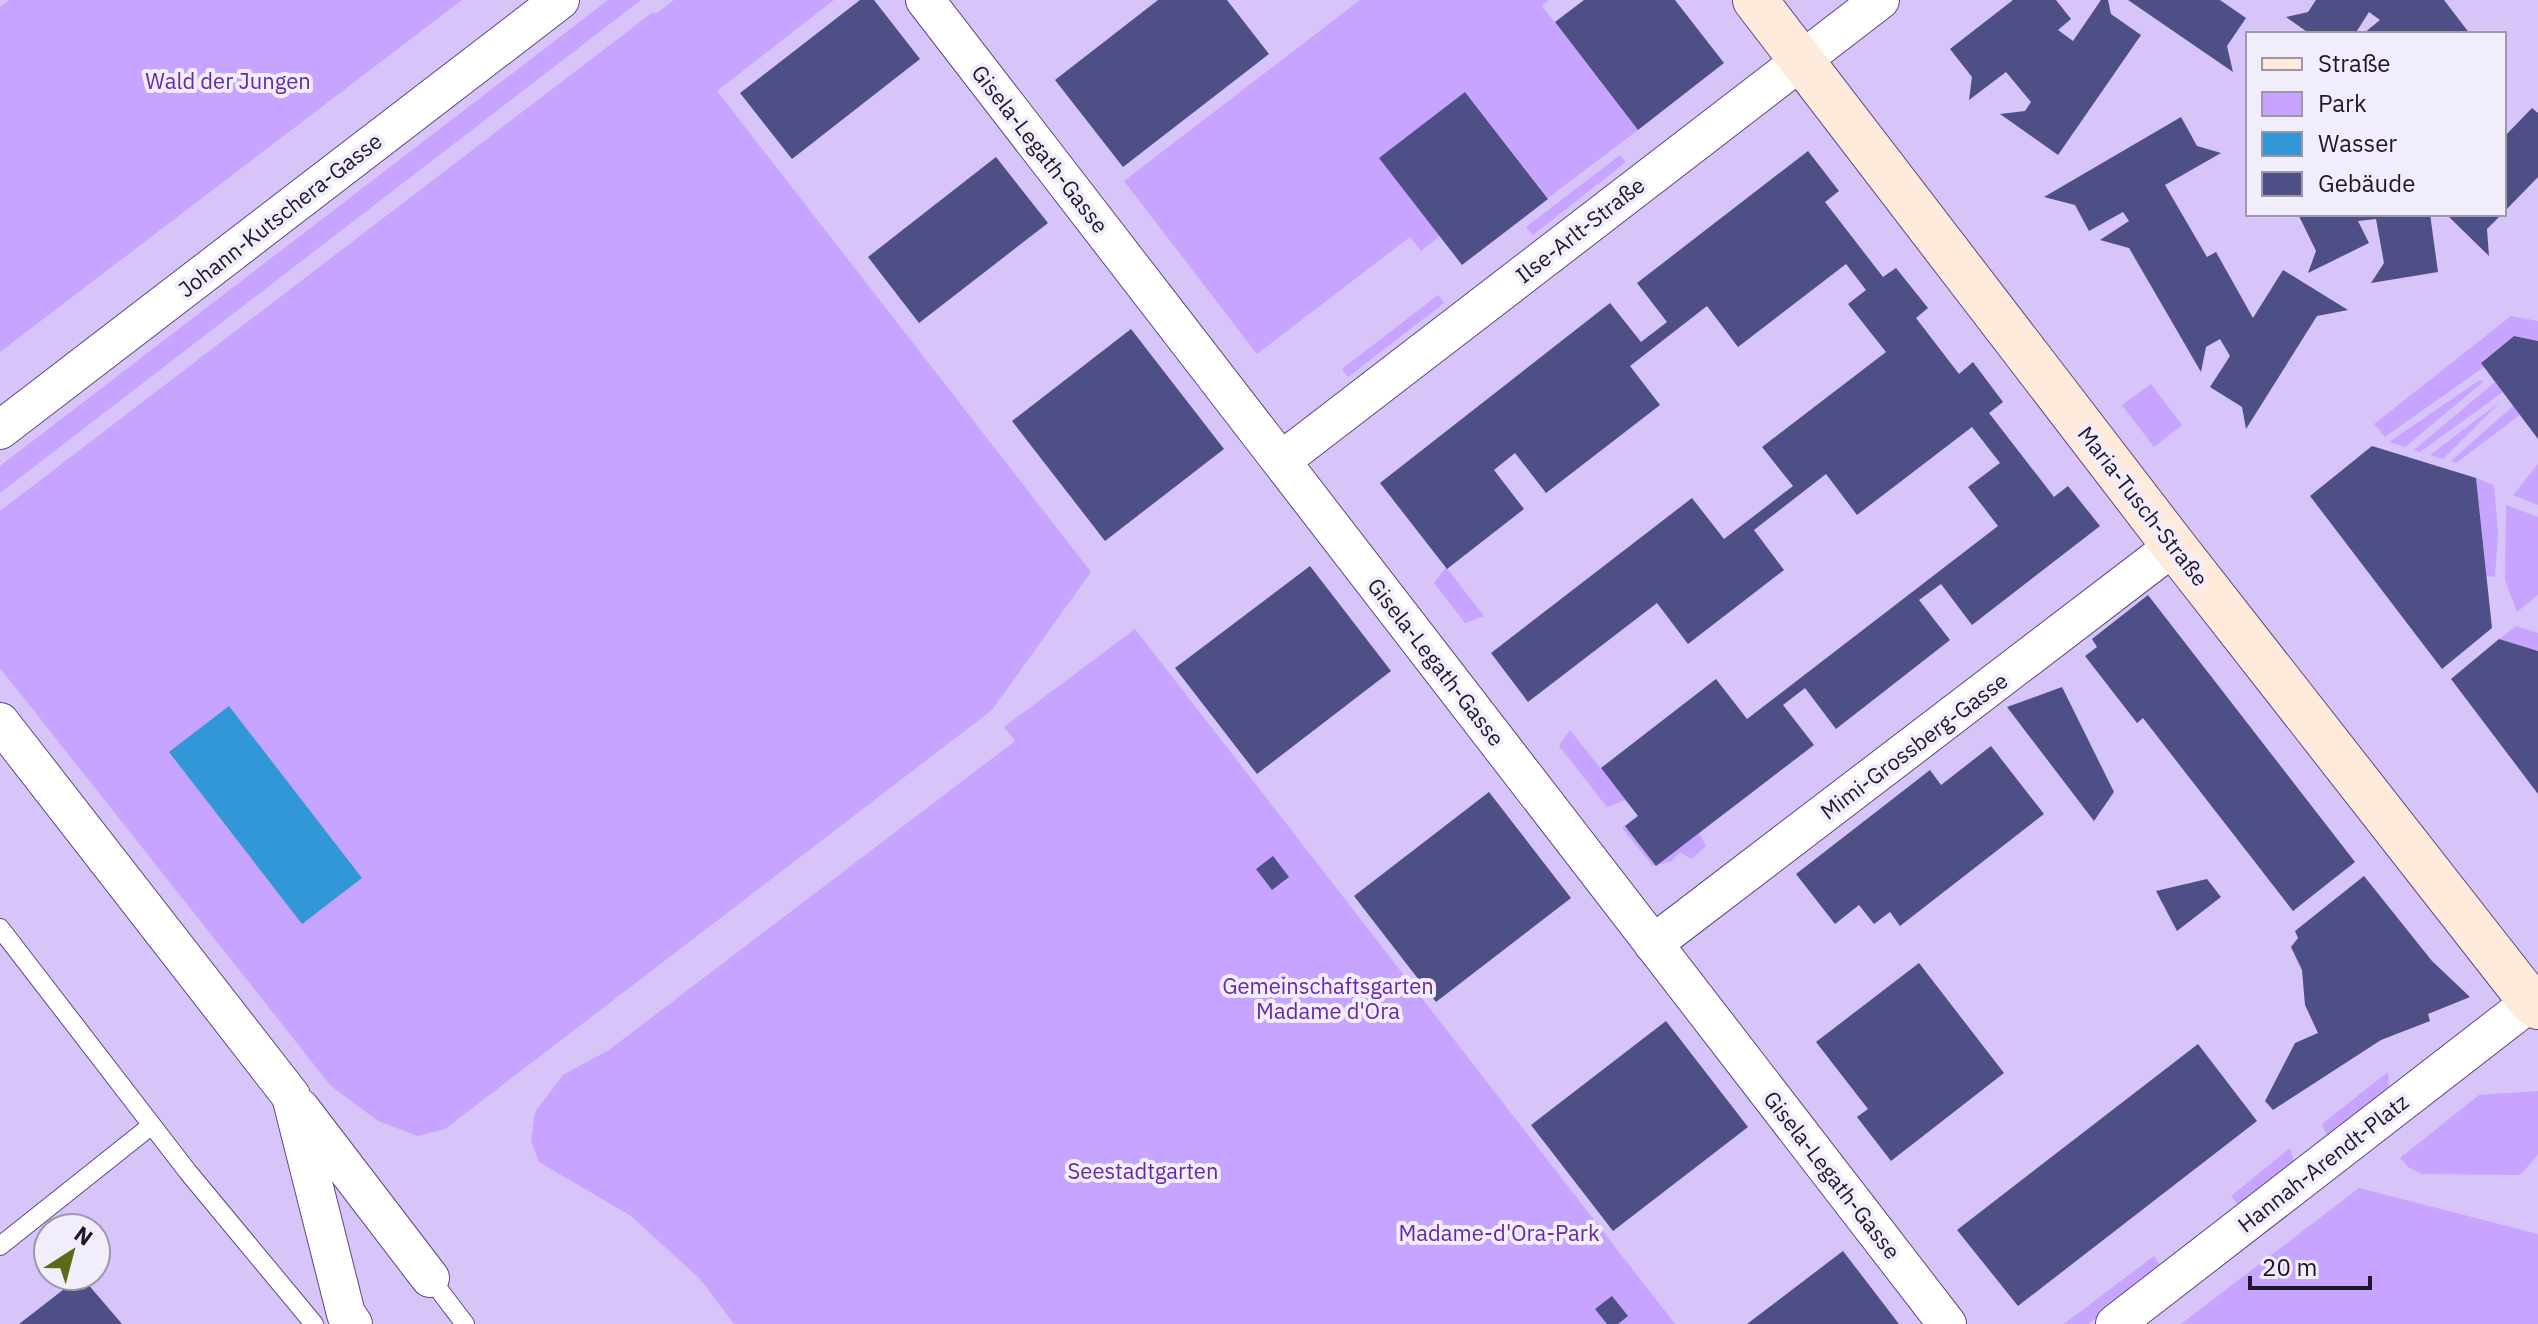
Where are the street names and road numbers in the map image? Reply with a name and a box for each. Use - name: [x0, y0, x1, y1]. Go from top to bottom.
- street label: Gisela-Legath-Gasse: [966, 59, 1115, 239]
- street label: Johann-Kutschera-Gasse: [172, 126, 388, 303]
- street label: Ilse-Arlt-Straße: [1509, 170, 1650, 289]
- street label: Maria-Tusch-Straße: [2072, 420, 2215, 592]
- street label: Gisela-Legath-Gasse: [1362, 572, 1511, 752]
- street label: Mimi-Grossberg-Gasse: [1814, 666, 2013, 826]
- street label: Gisela-Legath-Gasse: [1758, 1085, 1907, 1265]
- street label: Hannah-Arendt-Platz: [2231, 1087, 2414, 1238]

